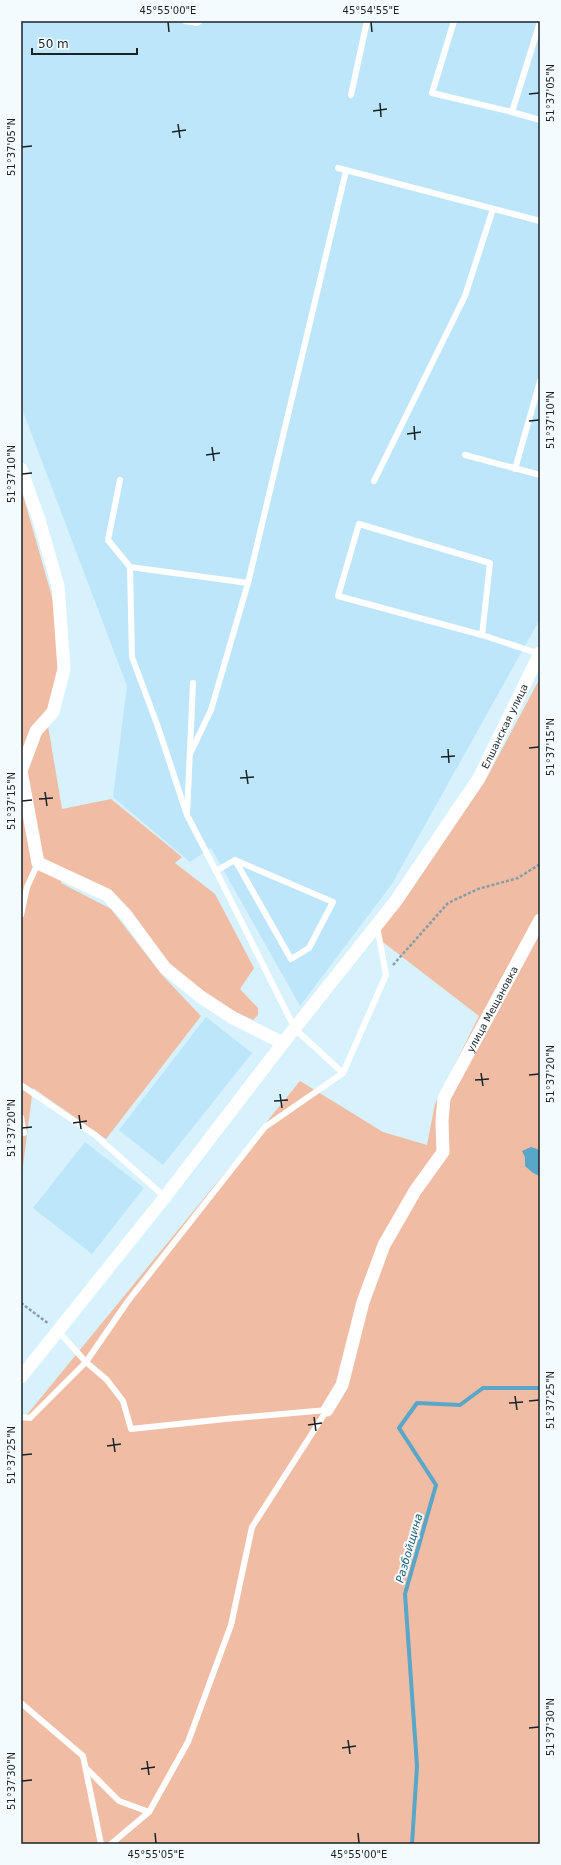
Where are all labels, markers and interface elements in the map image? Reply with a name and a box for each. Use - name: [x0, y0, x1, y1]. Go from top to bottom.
- text: 45°55'00"E: [140, 5, 196, 16]
- text: 45°54'55"E: [343, 5, 399, 16]
- scale bar: [32, 30, 137, 56]
- text: 50 m: [38, 37, 69, 51]
- text: 51°37'05"N: [545, 64, 556, 122]
- text: 51°37'05"N: [6, 118, 17, 176]
- text: 51°37'10"N: [545, 391, 556, 449]
- text: 51°37'10"N: [6, 445, 17, 503]
- street label: Елшанская улица: [479, 682, 530, 771]
- text: 51°37'15"N: [545, 718, 556, 776]
- text: 51°37'15"N: [6, 772, 17, 830]
- street label: улица Мещановка: [465, 964, 520, 1054]
- text: 51°37'20"N: [545, 1045, 556, 1103]
- text: 51°37'20"N: [6, 1099, 17, 1157]
- text: 51°37'25"N: [545, 1371, 556, 1429]
- text: 51°37'25"N: [6, 1426, 17, 1484]
- water label: Разбойщина: [393, 1512, 426, 1584]
- text: 51°37'30"N: [545, 1698, 556, 1756]
- text: 51°37'30"N: [6, 1752, 17, 1810]
- text: 45°55'05"E: [128, 1849, 184, 1860]
- text: 45°55'00"E: [331, 1849, 387, 1860]

